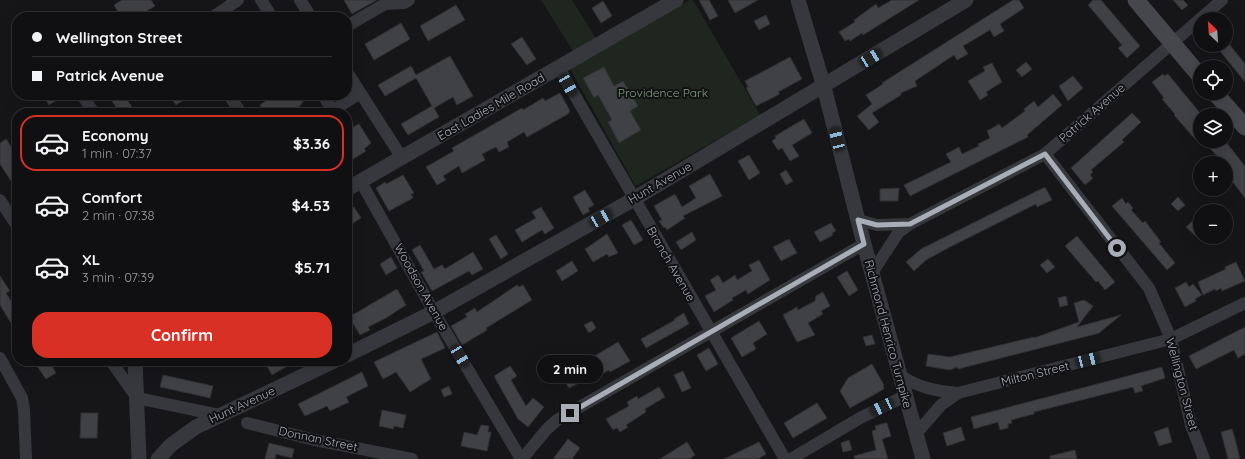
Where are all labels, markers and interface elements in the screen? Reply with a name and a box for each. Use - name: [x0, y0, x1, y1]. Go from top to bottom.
- north arrow: [1193, 12, 1233, 52]
- map controls: [1193, 12, 1233, 244]
- text: Wellington Street: [56, 28, 183, 47]
- car: [858, 47, 884, 69]
- button: locate: [1193, 60, 1233, 100]
- text: Patrick Avenue: [56, 66, 164, 85]
- street label: East Ladies Mile Road: [435, 70, 547, 143]
- car: [557, 72, 579, 98]
- street label: Patrick Avenue: [1056, 80, 1128, 145]
- park label: Providence Park: [618, 85, 708, 100]
- button: layers: [1193, 108, 1233, 148]
- icon: car: [34, 125, 70, 161]
- text: Economy: [82, 126, 149, 145]
- car: [828, 126, 846, 152]
- text: $3.36: [293, 134, 330, 153]
- text: 1 min · 07:37: [82, 145, 152, 161]
- button: +: [1193, 156, 1233, 196]
- street label: Hunt Avenue: [625, 158, 694, 207]
- icon: car: [34, 187, 70, 223]
- text: Comfort: [82, 188, 143, 207]
- text: $4.53: [292, 196, 330, 215]
- button: −: [1193, 204, 1233, 244]
- text: 2 min · 07:38: [82, 207, 155, 223]
- car: [588, 207, 614, 229]
- street label: Branch Avenue: [644, 224, 699, 304]
- route start: [1108, 239, 1126, 257]
- street label: Woodson Avenue: [391, 241, 452, 333]
- icon: car: [34, 249, 70, 285]
- text: XL: [82, 250, 100, 269]
- text: $5.71: [295, 258, 330, 277]
- street label: Richmond Henrico Turnpike: [861, 258, 916, 410]
- text: 3 min · 07:39: [82, 269, 154, 285]
- button: Confirm: [32, 312, 332, 358]
- street label: Wellington Street: [1163, 336, 1202, 432]
- car: [449, 343, 471, 369]
- car: [1075, 351, 1101, 369]
- callout: 2 min: [537, 355, 603, 383]
- street label: Milton Street: [999, 358, 1070, 389]
- text: 2 min: [553, 361, 587, 377]
- street label: Hunt Avenue: [207, 383, 277, 426]
- car: [869, 396, 895, 418]
- route end: [561, 404, 579, 422]
- street label: Donnan Street: [277, 423, 359, 454]

